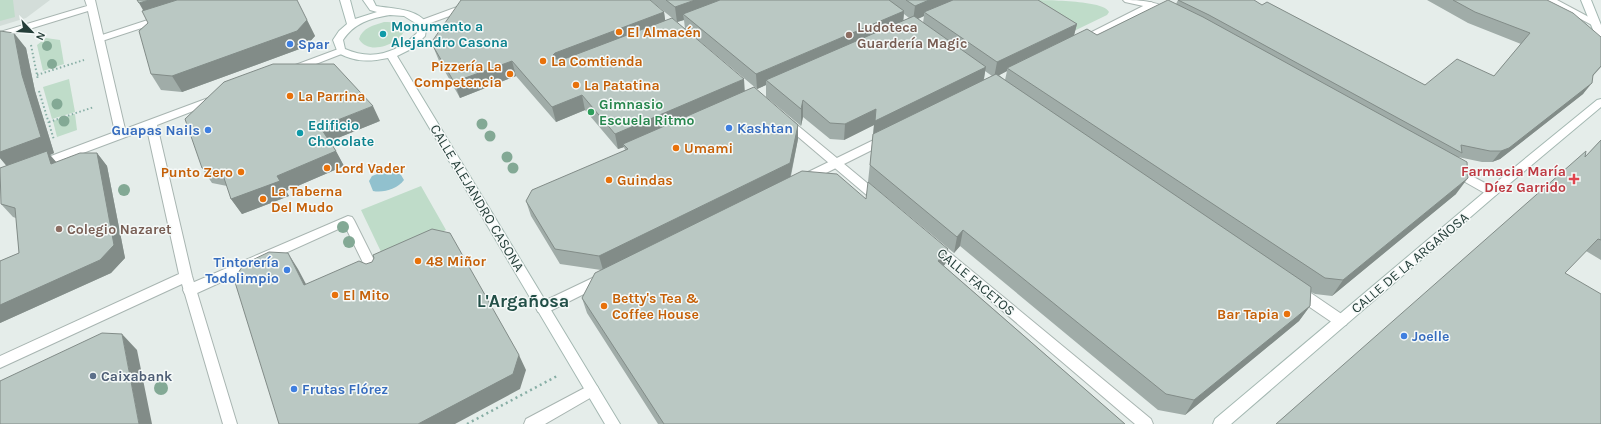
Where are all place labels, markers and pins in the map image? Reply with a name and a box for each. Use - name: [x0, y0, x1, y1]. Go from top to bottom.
- place label: Monumento a Alejandro Casona: [391, 18, 508, 51]
- place label: Ludoteca Guardería Magic: [857, 19, 967, 52]
- place label: El Almacén: [627, 24, 701, 41]
- marker: El Almacén: [614, 27, 624, 37]
- marker: Monumento a Alejandro Casona: [378, 29, 388, 39]
- marker: Ludoteca Guardería Magic: [844, 30, 854, 40]
- place label: Spar: [298, 36, 330, 53]
- marker: Spar: [285, 39, 295, 49]
- place label: La Comtienda: [551, 53, 643, 70]
- marker: La Comtienda: [538, 56, 548, 66]
- place label: Pizzería La Competencia: [414, 58, 502, 91]
- marker: Pizzería La Competencia: [505, 69, 515, 79]
- place label: La Patatina: [584, 77, 660, 94]
- marker: La Patatina: [571, 80, 581, 90]
- place label: La Parrina: [298, 88, 365, 105]
- marker: La Parrina: [285, 91, 295, 101]
- place label: Gimnasio Escuela Ritmo: [599, 96, 695, 129]
- marker: Gimnasio Escuela Ritmo: [586, 107, 596, 117]
- place label: Edificio Chocolate: [308, 117, 374, 150]
- place label: Kashtan: [737, 120, 793, 137]
- place label: Guapas Nails: [111, 122, 200, 139]
- marker: Kashtan: [724, 123, 734, 133]
- marker: Guapas Nails: [203, 125, 213, 135]
- marker: Edificio Chocolate: [295, 128, 305, 138]
- place label: Umami: [684, 140, 733, 157]
- marker: Umami: [671, 143, 681, 153]
- place label: Lord Vader: [335, 160, 406, 177]
- marker: Lord Vader: [322, 163, 332, 173]
- place label: Farmacia María Díez Garrido: [1461, 163, 1566, 196]
- place label: Punto Zero: [161, 164, 233, 181]
- marker: Punto Zero: [236, 167, 246, 177]
- place label: Guindas: [617, 172, 673, 189]
- marker: Farmacia María Díez Garrido: [1569, 174, 1579, 184]
- marker: Guindas: [604, 175, 614, 185]
- place label: La Taberna Del Mudo: [271, 183, 342, 216]
- marker: La Taberna Del Mudo: [258, 194, 268, 204]
- place label: Colegio Nazaret: [67, 221, 172, 238]
- marker: Colegio Nazaret: [54, 224, 64, 234]
- place label: 48 Miñor: [426, 253, 486, 270]
- place label: Tintorería Todolimpio: [205, 254, 279, 287]
- marker: 48 Miñor: [413, 256, 423, 266]
- marker: Tintorería Todolimpio: [282, 265, 292, 275]
- place label: El Mito: [343, 287, 389, 304]
- marker: El Mito: [330, 290, 340, 300]
- place label: Betty's Tea & Coffee House: [612, 290, 699, 323]
- marker: Betty's Tea & Coffee House: [599, 301, 609, 311]
- place label: Bar Tapia: [1217, 306, 1279, 323]
- marker: Bar Tapia: [1282, 309, 1292, 319]
- place label: Joelle: [1412, 328, 1450, 345]
- marker: Joelle: [1399, 331, 1409, 341]
- place label: Caixabank: [101, 368, 173, 385]
- marker: Caixabank: [88, 371, 98, 381]
- place label: Frutas Flórez: [302, 381, 388, 398]
- marker: Frutas Flórez: [289, 384, 299, 394]

